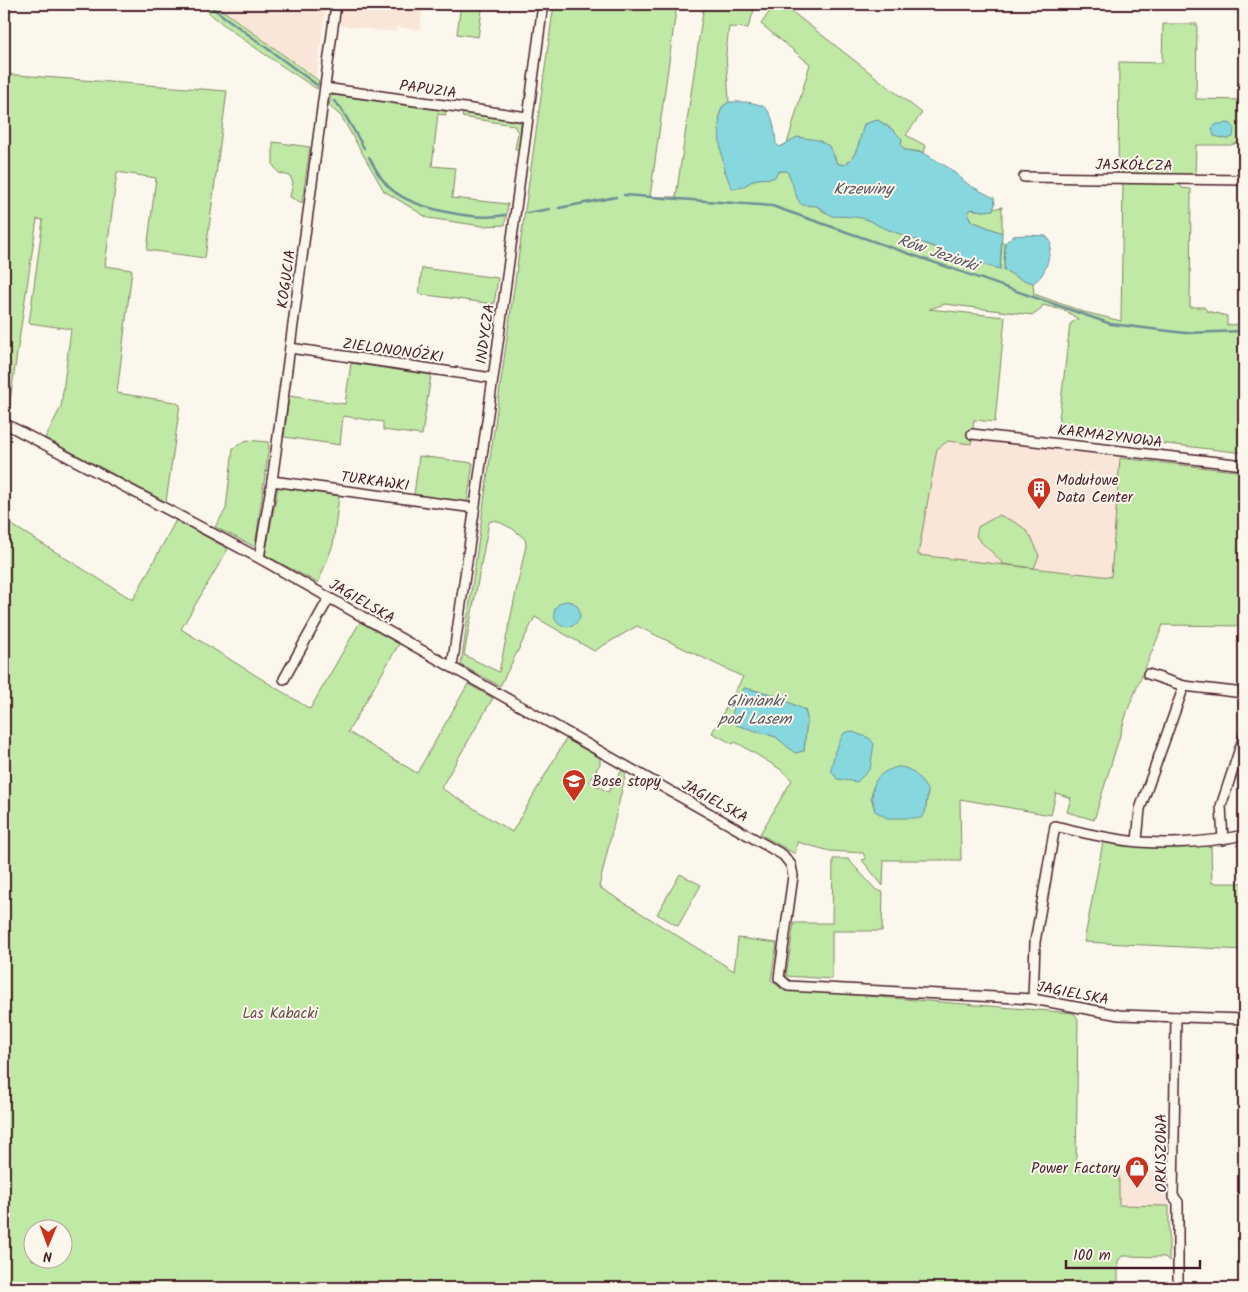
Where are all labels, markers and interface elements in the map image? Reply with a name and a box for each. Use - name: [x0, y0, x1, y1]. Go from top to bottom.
- street label: PAPUZIA: [398, 74, 458, 106]
- street label: JASKÓŁCZA: [1095, 153, 1173, 179]
- water label: Krzewiny: [833, 177, 895, 202]
- water label: Rów Jeziorki: [894, 228, 984, 280]
- street label: KOGUCIA: [271, 248, 303, 310]
- street label: INDYCZA: [470, 303, 502, 366]
- street label: ZIELONONÓŻKI: [341, 332, 445, 370]
- street label: KARMAZYNOWA: [1056, 419, 1164, 455]
- street label: TURKAWKI: [339, 465, 411, 499]
- place label: Modułowe Data Center: [1056, 469, 1134, 510]
- building icon: Modułowe Data Center: [1026, 476, 1052, 510]
- street label: JAGIELSKA: [324, 573, 399, 630]
- water label: Glinianki pod Lasem: [717, 689, 792, 732]
- school or university icon: Bose stopy: [561, 768, 587, 802]
- place label: Bose stopy: [592, 770, 662, 794]
- street label: JAGIELSKA: [677, 774, 752, 830]
- street label: JAGIELSKA: [1035, 975, 1111, 1013]
- park label: Las Kabacki: [242, 1002, 319, 1026]
- street label: ORKISZOWA: [1150, 1114, 1174, 1192]
- shop icon: Power Factory: [1124, 1155, 1150, 1189]
- place label: Power Factory: [1031, 1157, 1121, 1181]
- north arrow: [22, 1220, 72, 1270]
- scale bar: [1066, 1237, 1199, 1269]
- text: 100 m: [1073, 1244, 1111, 1268]
- text: N: [43, 1245, 52, 1267]

